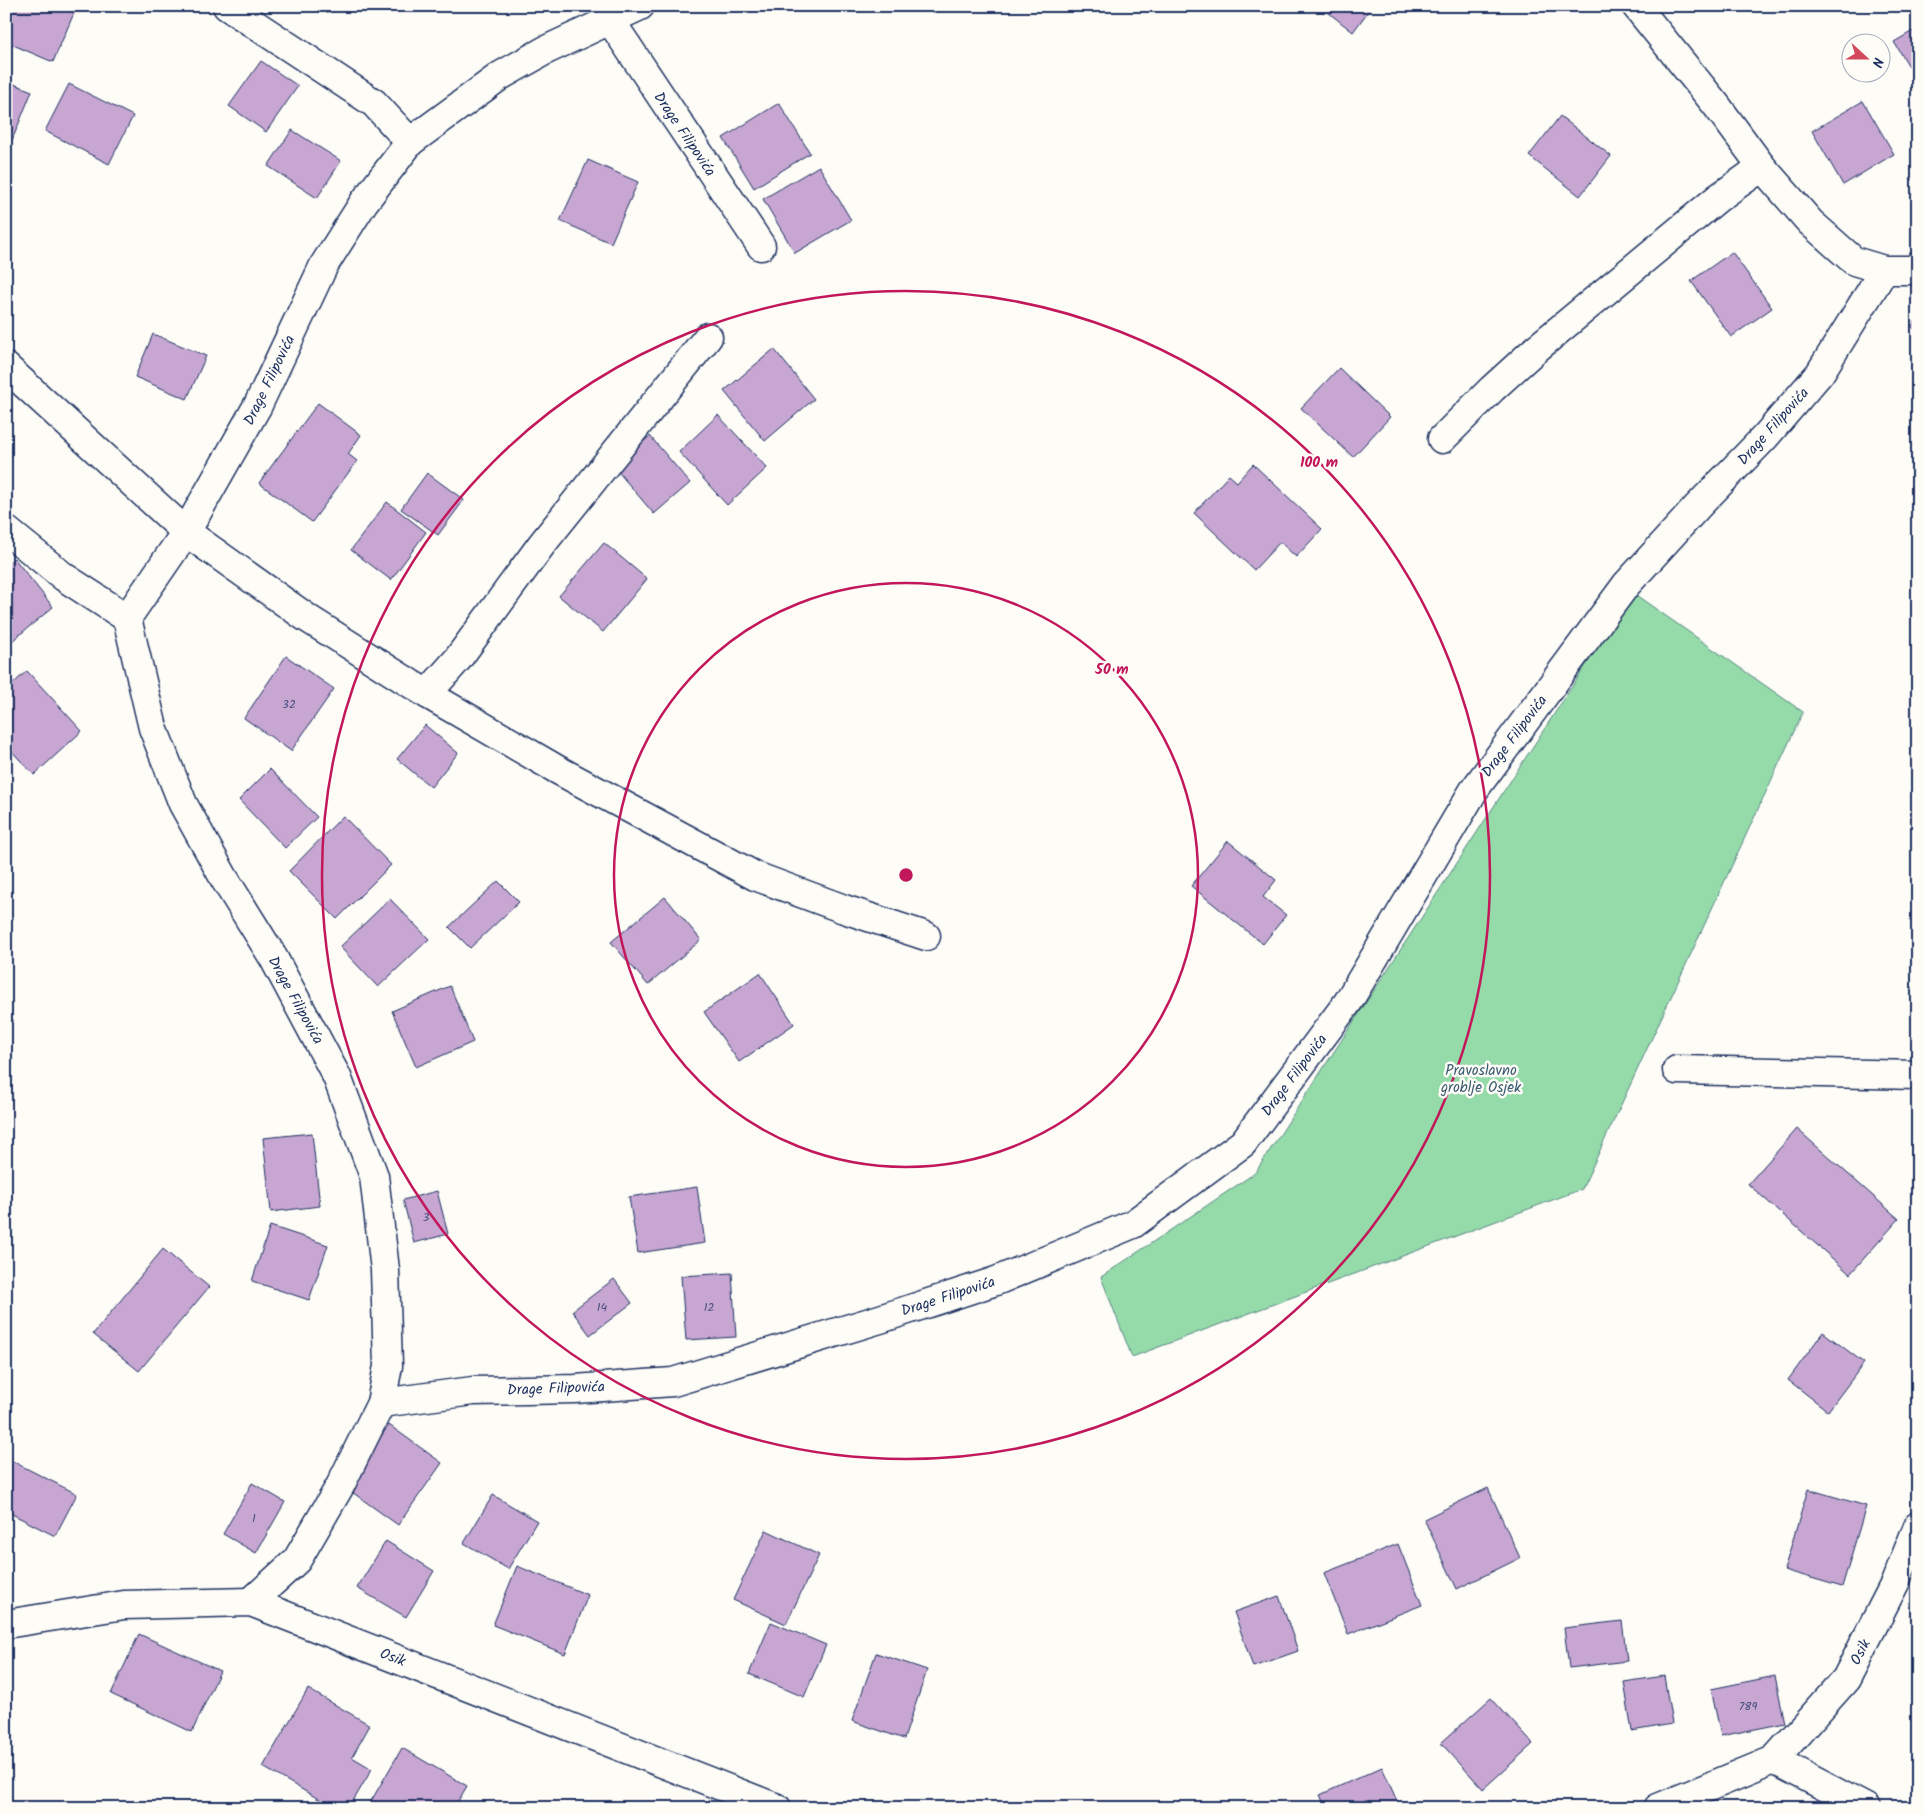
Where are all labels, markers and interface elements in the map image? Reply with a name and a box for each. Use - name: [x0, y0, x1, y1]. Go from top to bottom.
- north arrow: [1842, 32, 1892, 82]
- text: N: [1865, 54, 1889, 71]
- street label: Drage Filipovića: [647, 87, 721, 182]
- street label: Drage Filipovića: [238, 331, 302, 430]
- street label: Drage Filipovića: [1732, 382, 1815, 471]
- text: 100 m: [1300, 451, 1338, 475]
- text: 50 m: [1094, 658, 1129, 682]
- street label: Drage Filipovića: [1476, 690, 1554, 783]
- house number: 32: [282, 695, 296, 714]
- centre of rings: [897, 866, 915, 884]
- street label: Drage Filipovića: [261, 952, 329, 1049]
- street label: Drage Filipovića: [1256, 1029, 1334, 1122]
- park label: Pravoslavno groblje Osjek: [1440, 1059, 1522, 1100]
- house number: 3: [423, 1208, 430, 1227]
- street label: Drage Filipovića: [898, 1270, 999, 1323]
- house number: 14: [597, 1298, 608, 1317]
- house number: 12: [704, 1298, 714, 1317]
- street label: Drage Filipovića: [507, 1375, 605, 1403]
- house number: 1: [252, 1509, 256, 1528]
- street label: Osik: [1844, 1634, 1878, 1670]
- street label: Osik: [376, 1642, 410, 1674]
- house number: 789: [1739, 1697, 1757, 1716]

